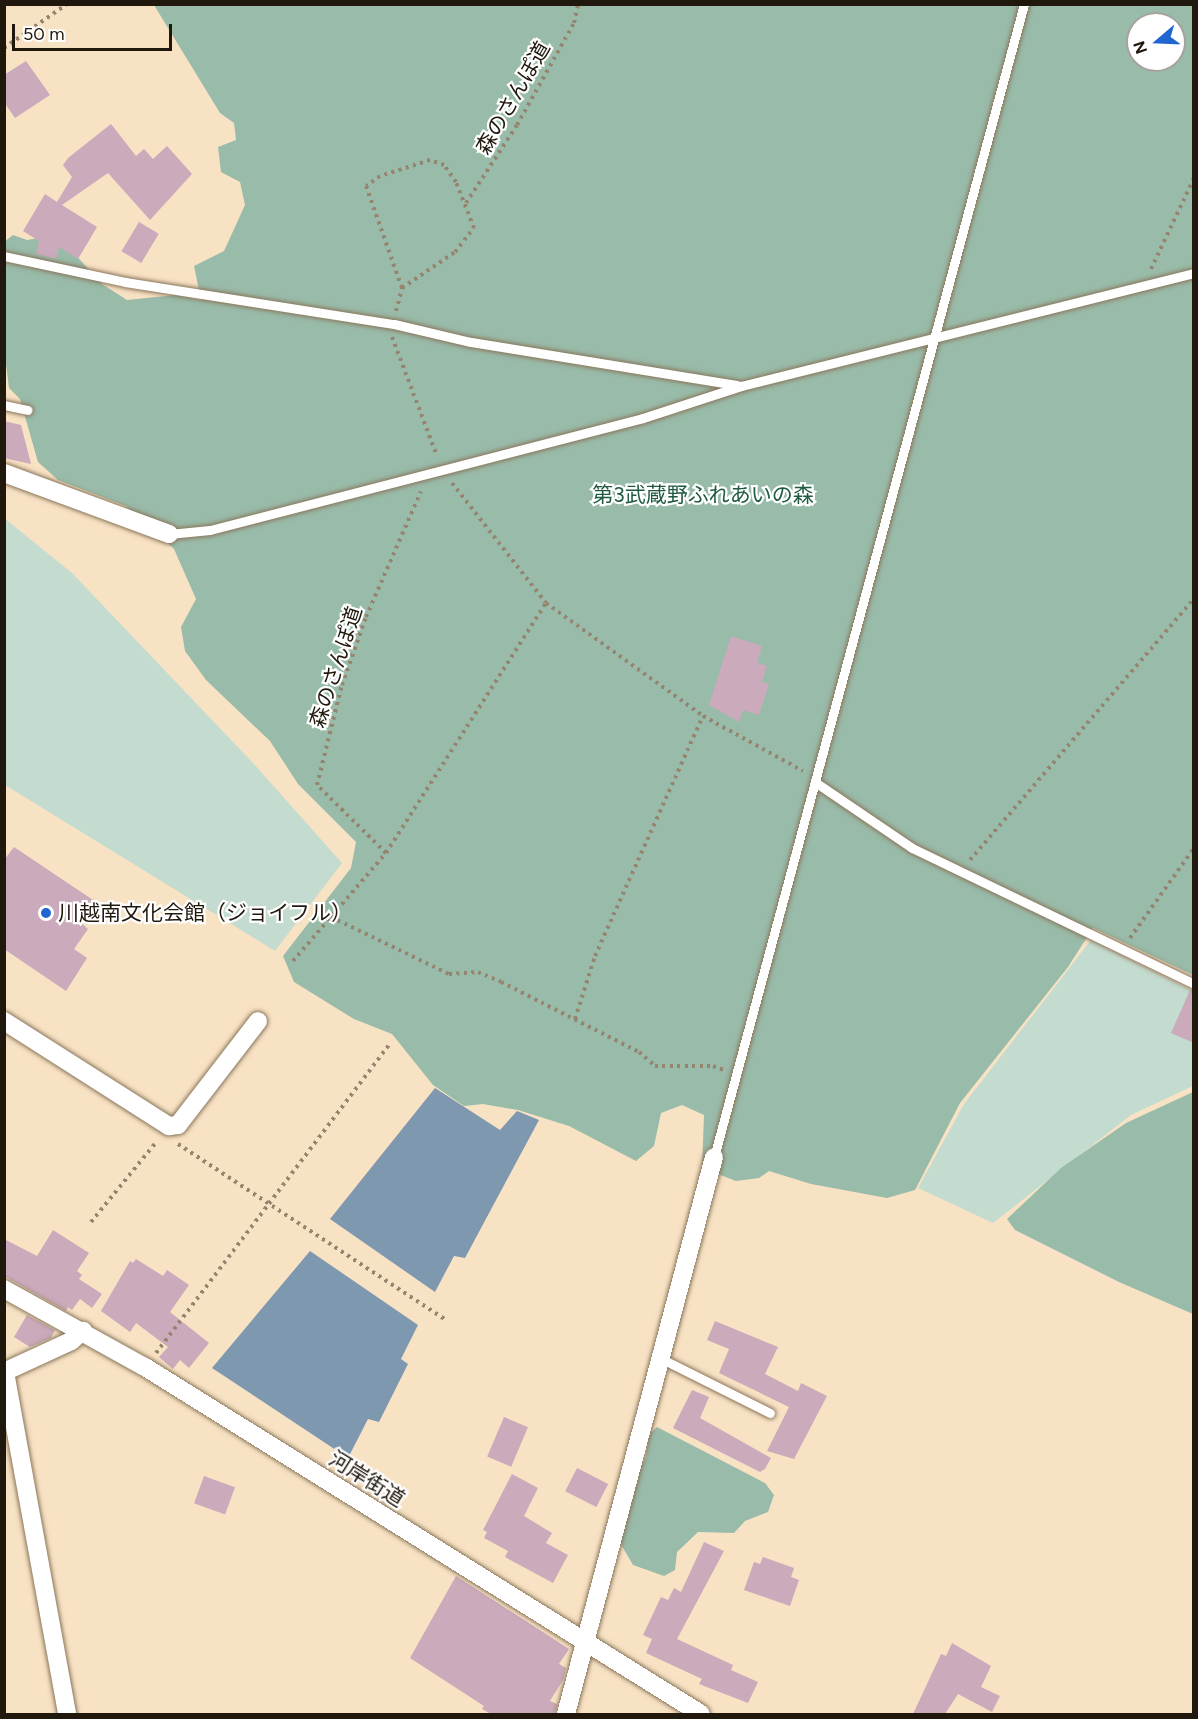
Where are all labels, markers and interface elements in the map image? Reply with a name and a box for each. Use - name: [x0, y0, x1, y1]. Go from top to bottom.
- scale bar: [15, 12, 176, 50]
- north arrow: [1126, 12, 1186, 72]
- text: 50 m: [23, 23, 65, 45]
- street label: 森のさんぽ道: [471, 37, 555, 159]
- text: N: [1129, 38, 1151, 56]
- park label: 第3武蔵野ふれあいの森: [592, 482, 814, 508]
- street label: 森のさんぽ道: [305, 603, 367, 731]
- place label: 川越南文化会館（ジョイフル）: [58, 900, 352, 926]
- marker: 川越南文化会館（ジョイフル）: [39, 906, 53, 920]
- street label: 河岸街道: [325, 1446, 409, 1512]

